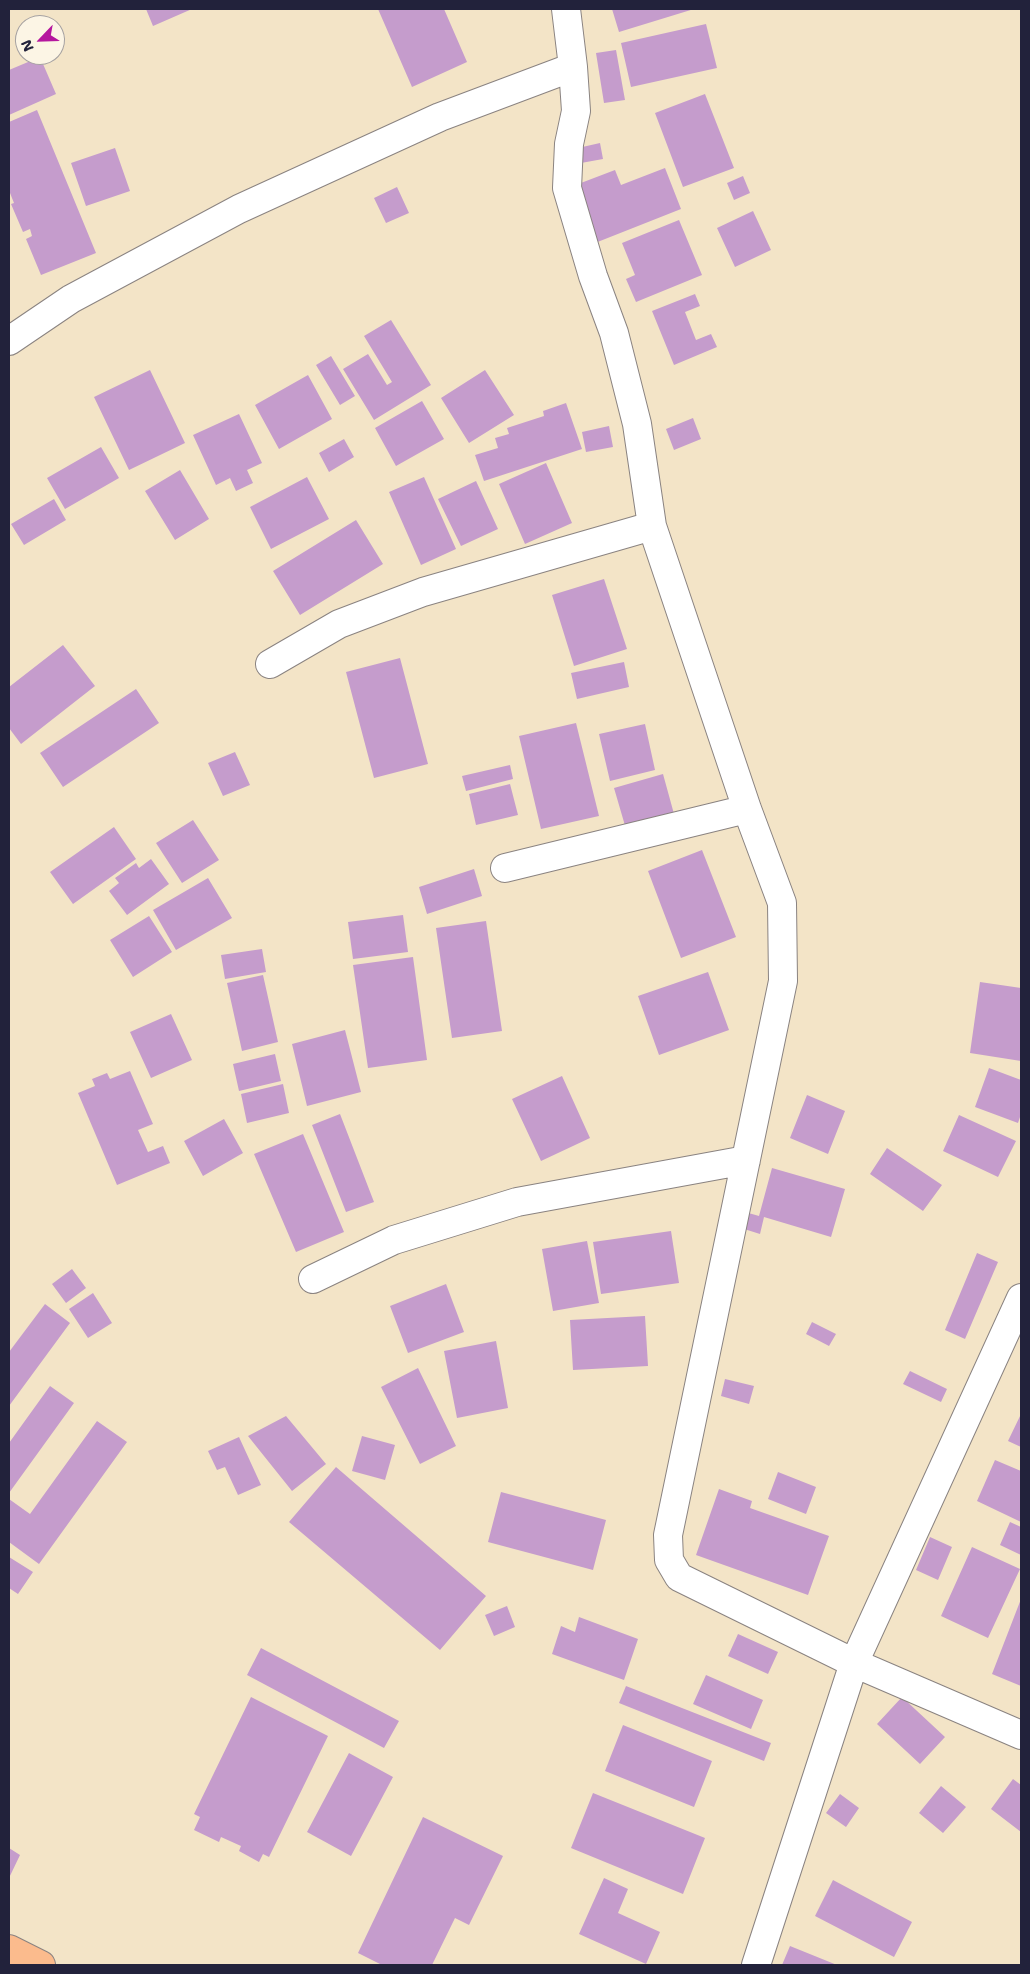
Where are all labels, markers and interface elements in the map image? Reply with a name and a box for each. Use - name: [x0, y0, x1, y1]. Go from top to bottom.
- north arrow: [15, 15, 65, 65]
- text: N: [17, 37, 38, 54]

